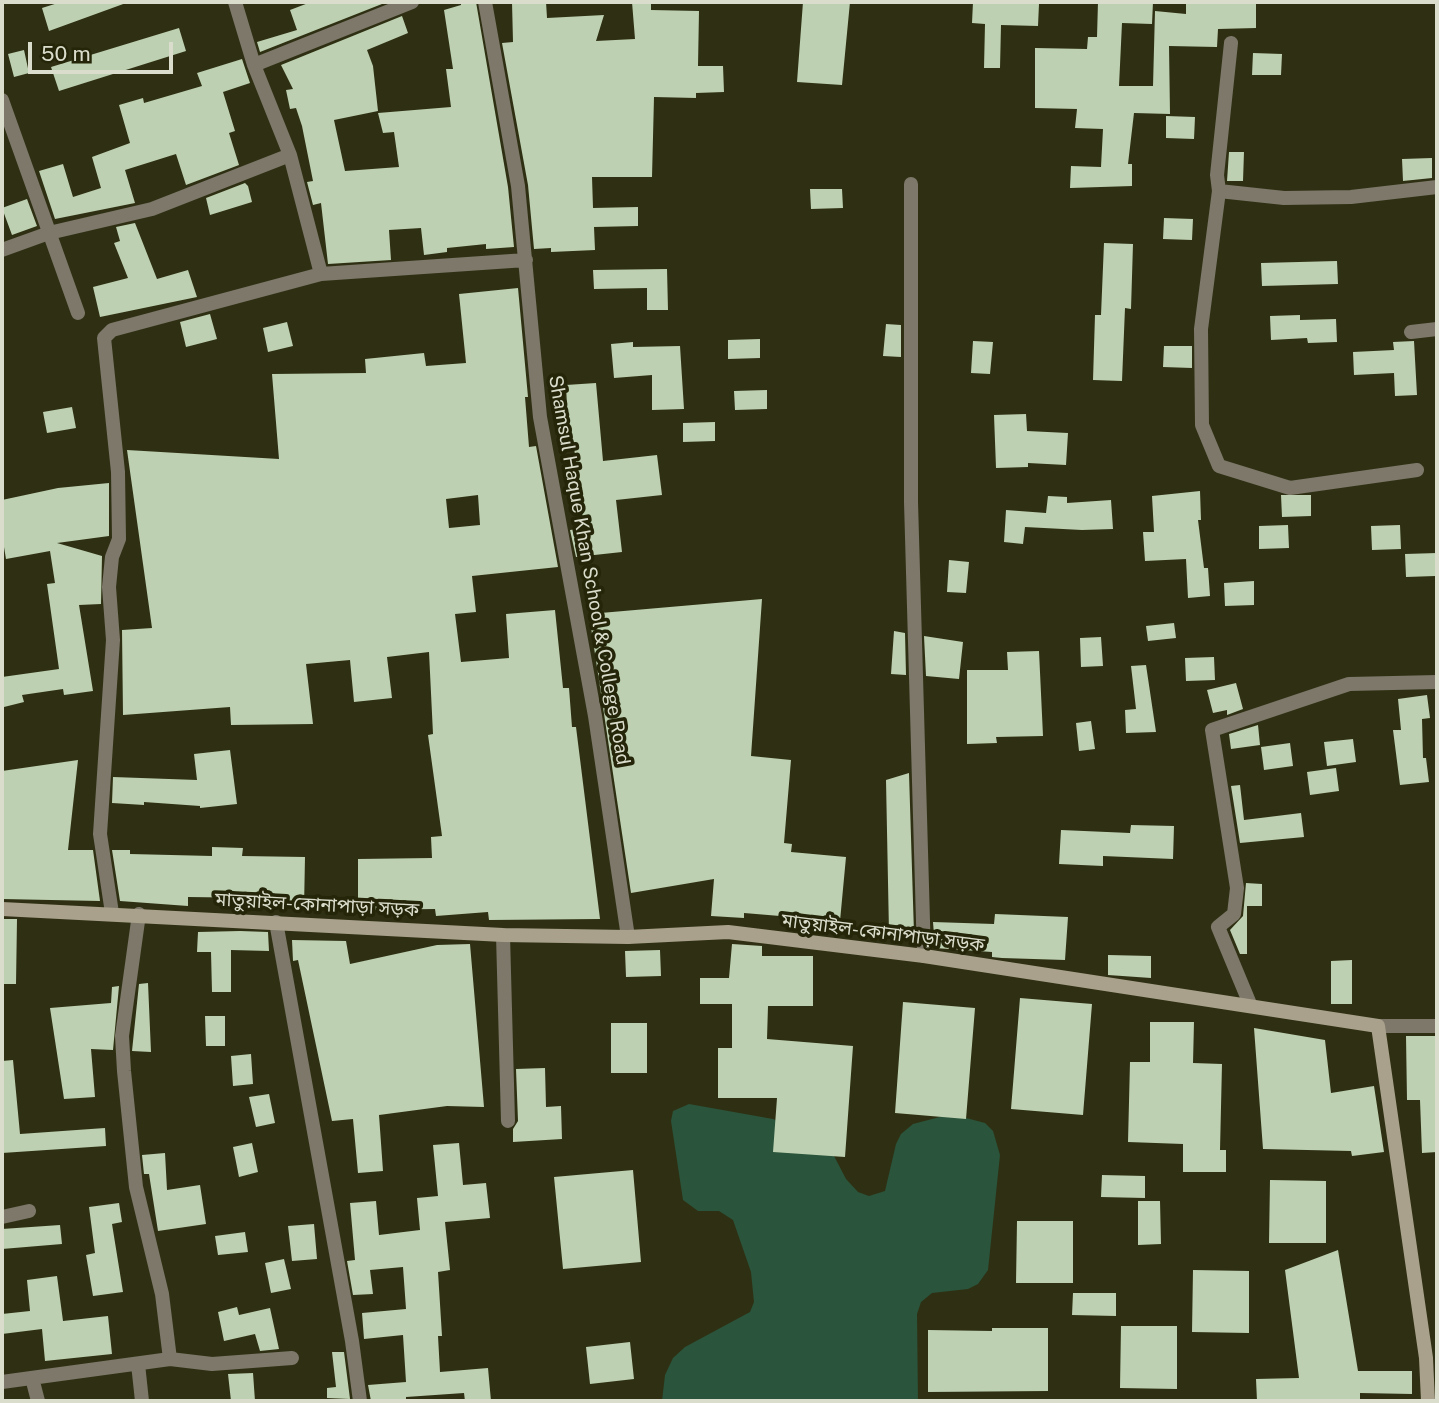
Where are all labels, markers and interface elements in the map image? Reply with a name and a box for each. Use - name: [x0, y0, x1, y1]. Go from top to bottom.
- scale bar: [32, 28, 177, 72]
- text: 50 m: [41, 41, 91, 66]
- street label: Shamsul Haque Khan School & College Road: [543, 373, 635, 767]
- street label: মাতুয়াইল-কোনাপাড়া সড়ক: [214, 888, 420, 922]
- street label: মাতুয়াইল-কোনাপাড়া সড়ক: [780, 909, 986, 957]

